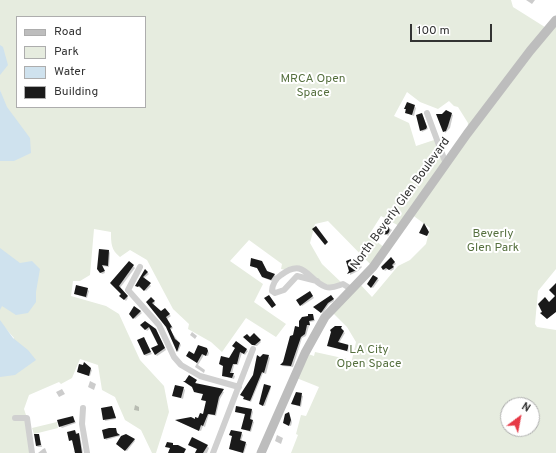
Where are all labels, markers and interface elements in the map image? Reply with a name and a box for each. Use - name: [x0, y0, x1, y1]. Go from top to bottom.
- legend: [16, 16, 146, 108]
- scale bar: [412, 16, 494, 42]
- text: 100 m: [417, 23, 450, 39]
- text: Road: [54, 24, 82, 40]
- text: Park: [54, 44, 79, 60]
- text: Water: [54, 64, 86, 80]
- park label: MRCA Open Space: [280, 73, 346, 101]
- text: Building: [54, 84, 98, 100]
- street label: North Beverly Glen Boulevard: [348, 135, 454, 273]
- park label: Beverly Glen Park: [467, 228, 519, 256]
- park label: LA City Open Space: [336, 344, 402, 372]
- north arrow: [500, 397, 540, 437]
- text: N: [519, 400, 533, 416]

